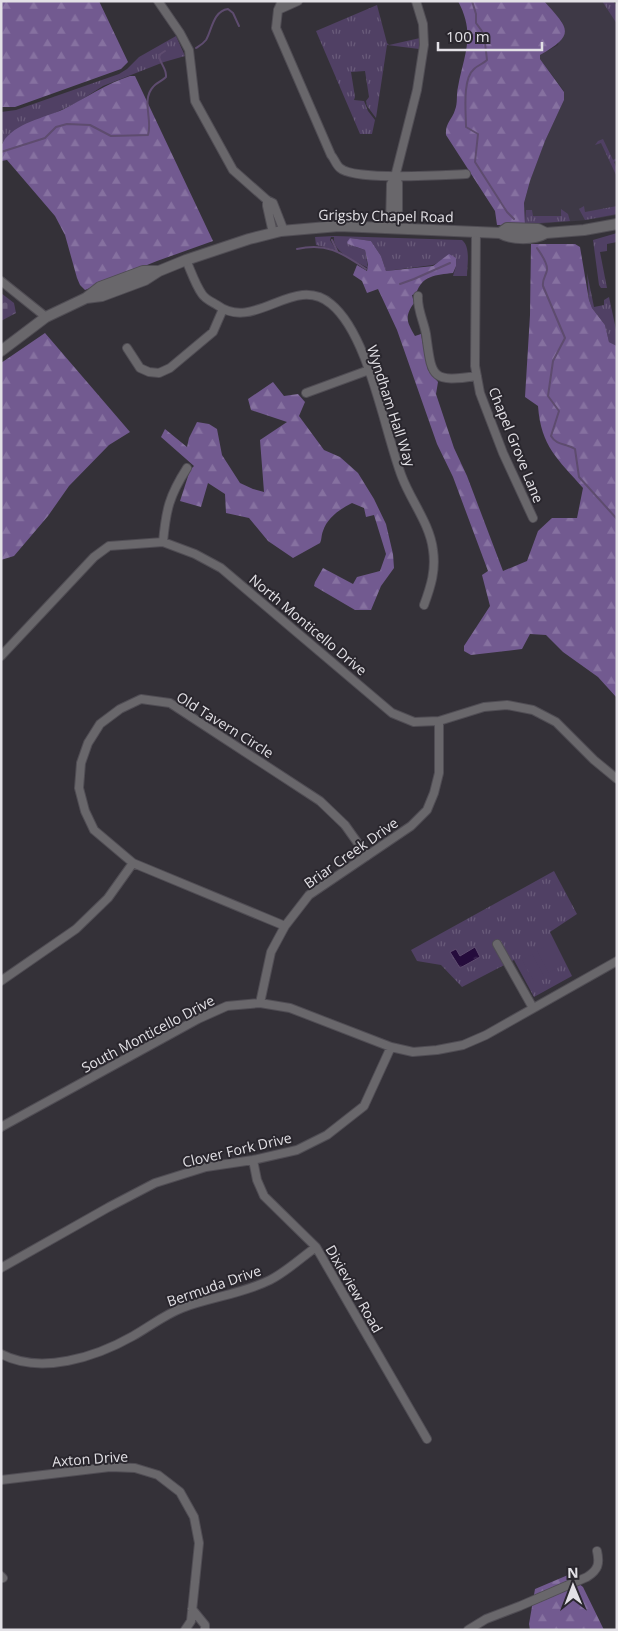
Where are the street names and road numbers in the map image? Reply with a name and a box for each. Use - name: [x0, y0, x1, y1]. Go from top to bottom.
- street label: Grigsby Chapel Road: [318, 205, 454, 226]
- street label: Wyndham Hall Way: [363, 343, 420, 470]
- street label: Chapel Grove Lane: [485, 384, 548, 506]
- street label: North Monticello Drive: [246, 570, 371, 680]
- street label: Old Tavern Circle: [173, 687, 278, 762]
- street label: Briar Creek Drive: [300, 813, 402, 892]
- street label: South Monticello Drive: [78, 990, 218, 1077]
- street label: Clover Fork Drive: [180, 1128, 294, 1171]
- street label: Dixieview Road: [322, 1241, 387, 1336]
- street label: Bermuda Drive: [164, 1260, 264, 1311]
- street label: Axton Drive: [51, 1446, 129, 1471]

